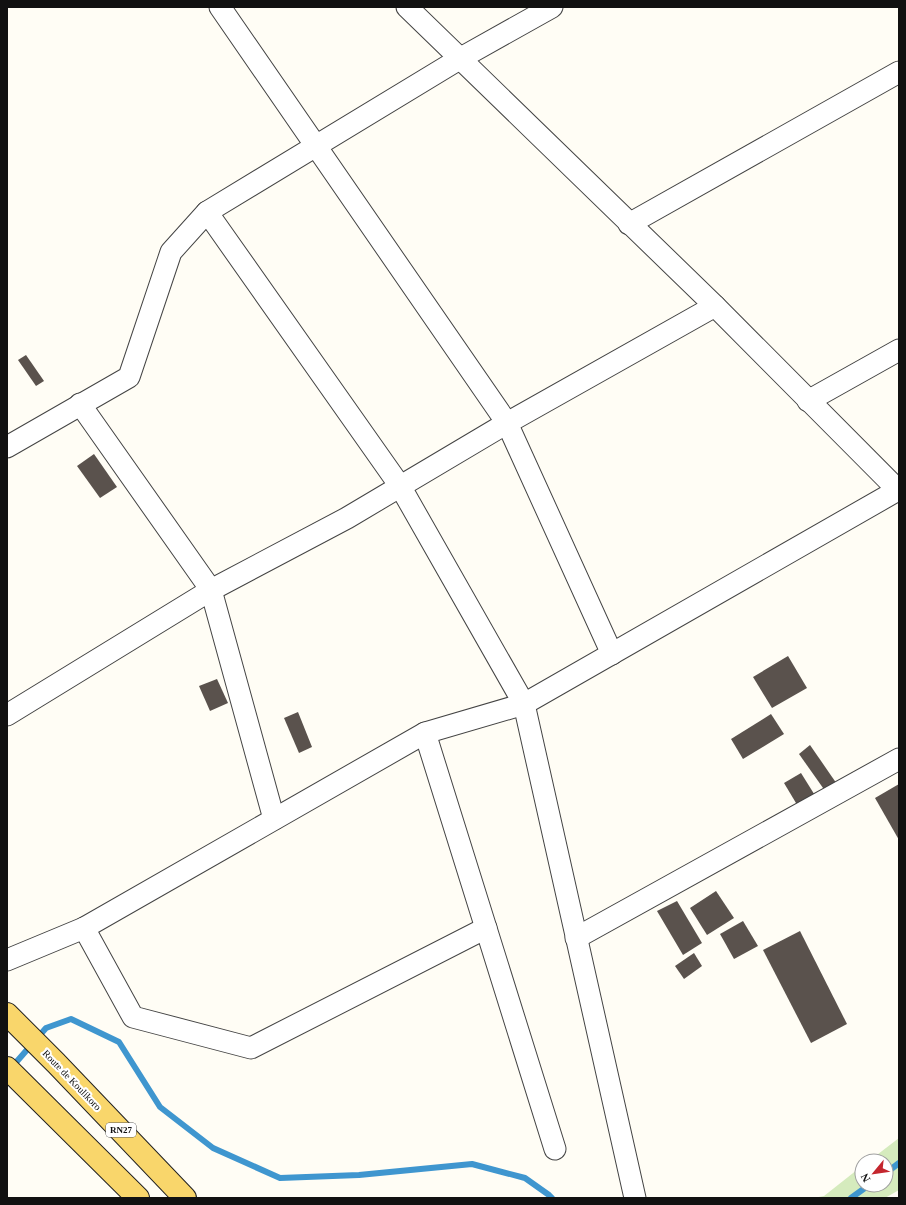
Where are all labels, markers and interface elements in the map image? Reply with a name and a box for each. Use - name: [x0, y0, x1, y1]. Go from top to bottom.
- street label: Route de Koulikoro: [40, 1048, 104, 1112]
- road number: RN27: [106, 1123, 136, 1137]
- north arrow: [854, 1153, 894, 1193]
- text: N: [858, 1171, 872, 1184]

